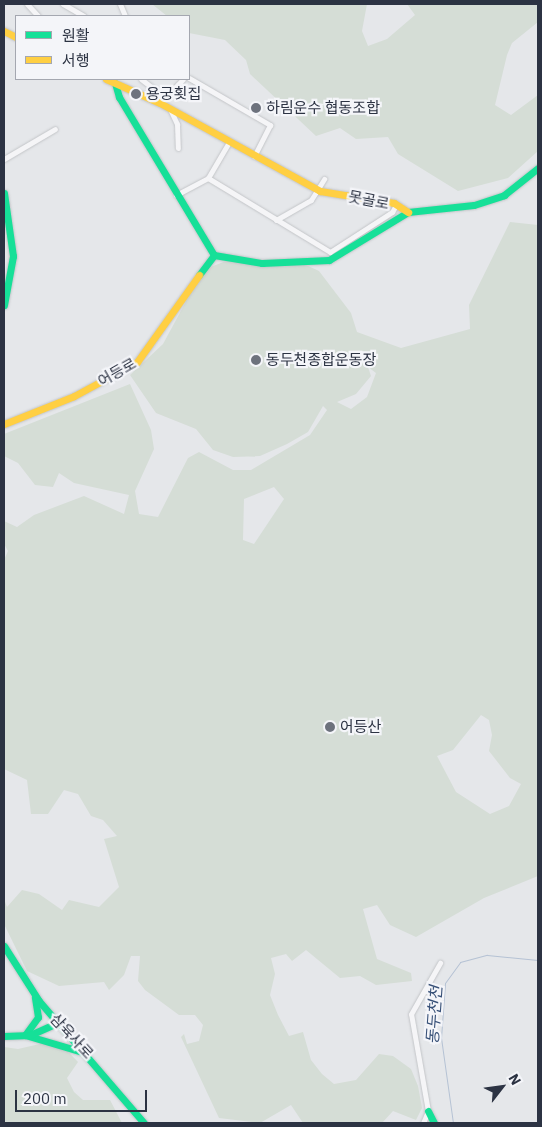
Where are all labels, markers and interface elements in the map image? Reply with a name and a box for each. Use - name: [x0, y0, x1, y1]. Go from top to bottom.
- legend: [15, 15, 190, 80]
- text: 원활: [62, 26, 90, 45]
- text: 서행: [62, 51, 90, 70]
- place label: 용궁횟집: [146, 85, 201, 103]
- marker: 용궁횟집: [130, 88, 142, 100]
- place label: 하림운수 협동조합: [266, 99, 380, 117]
- marker: 하림운수 협동조합: [250, 102, 262, 114]
- street label: 못골로: [347, 187, 391, 213]
- place label: 동두천종합운동장: [266, 351, 376, 369]
- street label: 어등로: [95, 354, 139, 390]
- marker: 동두천종합운동장: [250, 354, 262, 366]
- place label: 어등산: [340, 718, 381, 736]
- marker: 어등산: [324, 721, 336, 733]
- water label: 동두천천: [422, 985, 446, 1045]
- street label: 삼육사로: [47, 1010, 97, 1062]
- north arrow: [477, 1062, 527, 1112]
- text: N: [505, 1071, 525, 1088]
- scale bar: [18, 1080, 150, 1112]
- text: 200 m: [23, 1089, 67, 1108]

